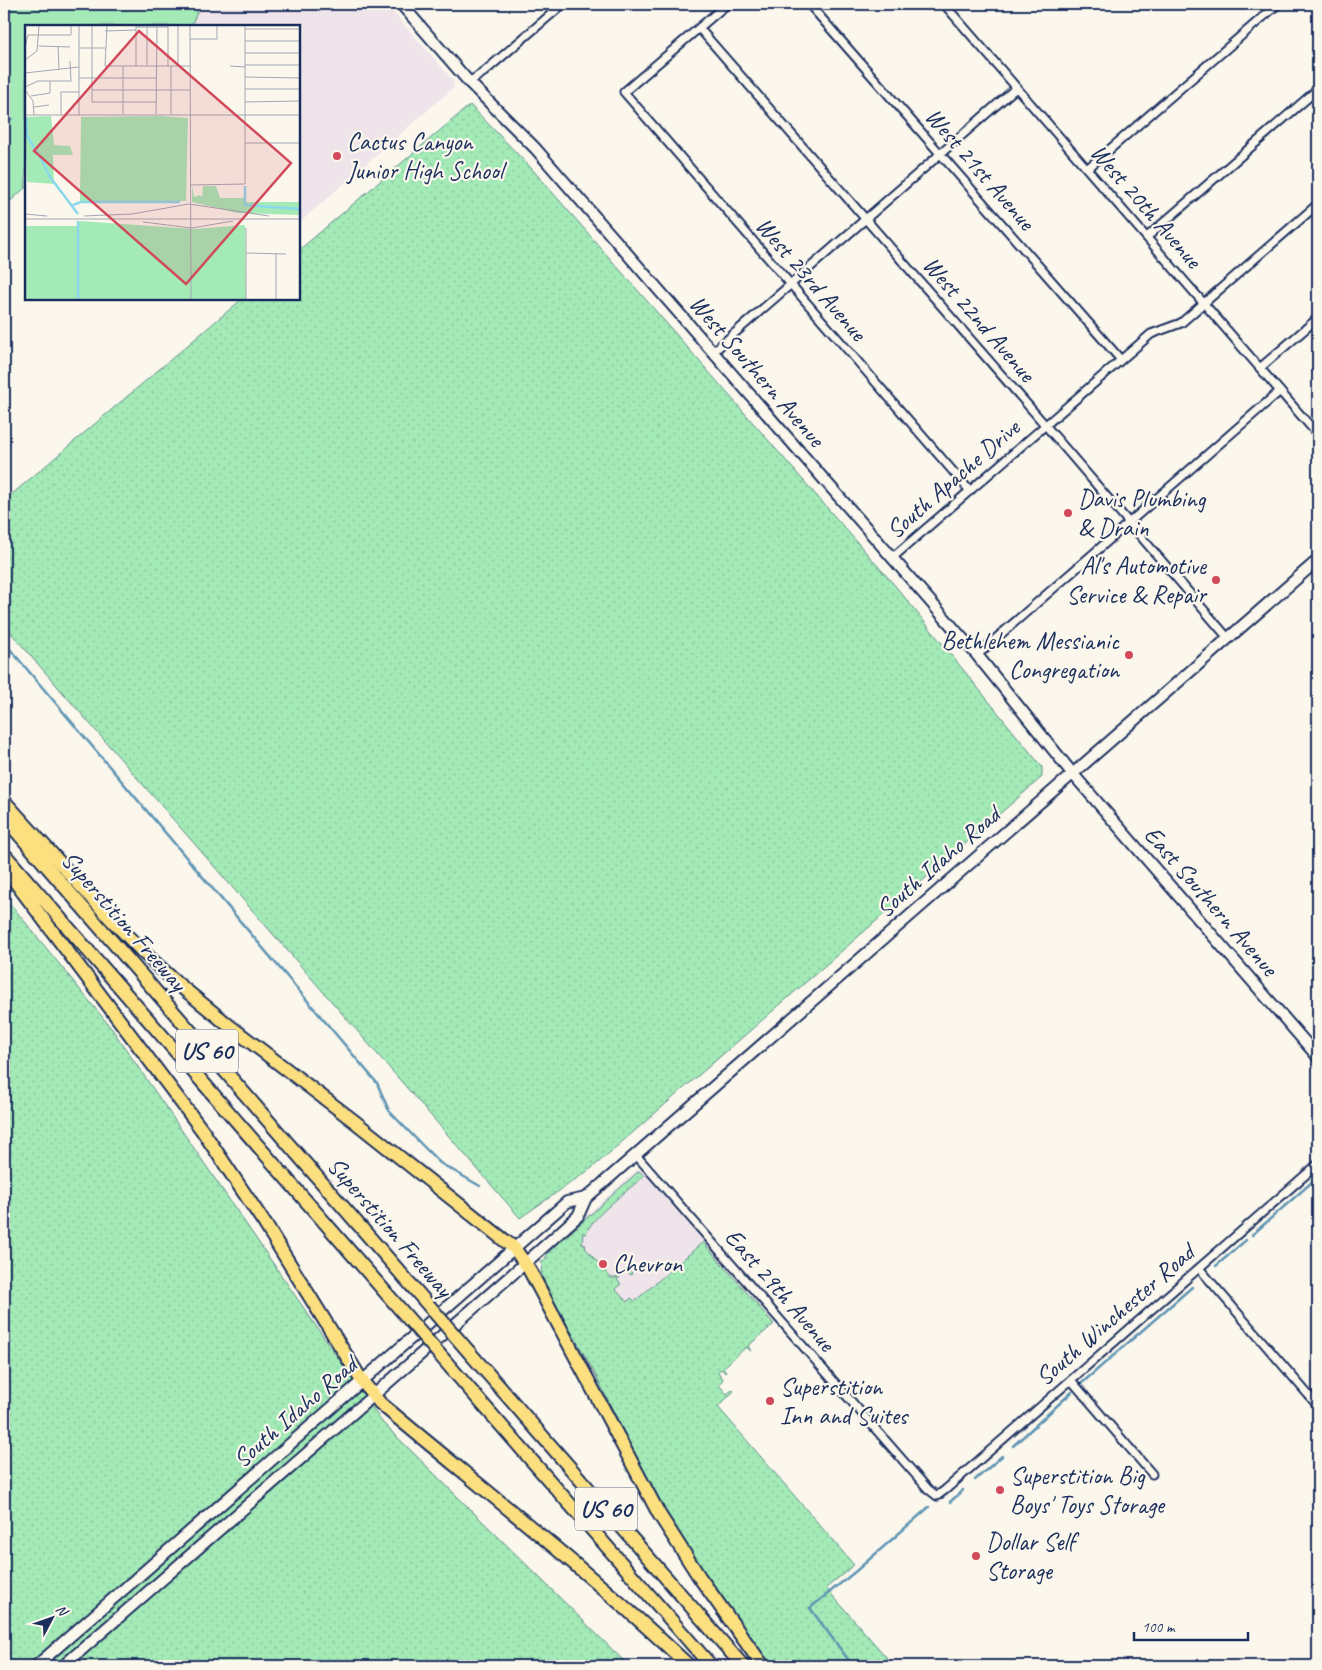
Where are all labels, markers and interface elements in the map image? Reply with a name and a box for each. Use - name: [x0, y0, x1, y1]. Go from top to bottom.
- inset map: [25, 25, 300, 300]
- street label: West 21st Avenue: [918, 101, 1043, 238]
- place label: Cactus Canyon Junior High School: [346, 126, 508, 187]
- street label: West 20th Avenue: [1083, 137, 1210, 276]
- marker: Cactus Canyon Junior High School: [331, 150, 343, 162]
- street label: West 23rd Avenue: [748, 210, 875, 349]
- street label: West 22nd Avenue: [916, 249, 1044, 390]
- street label: West Southern Avenue: [682, 288, 833, 455]
- street label: South Apache Drive: [880, 411, 1028, 546]
- place label: Davis Plumbing & Drain: [1078, 483, 1206, 544]
- marker: Davis Plumbing & Drain: [1062, 507, 1074, 519]
- place label: Al's Automotive Service & Repair: [1066, 550, 1208, 611]
- marker: Al's Automotive Service & Repair: [1210, 574, 1222, 586]
- place label: Bethlehem Messianic Congregation: [941, 625, 1121, 686]
- marker: Bethlehem Messianic Congregation: [1123, 649, 1135, 661]
- street label: South Idaho Road: [869, 797, 1010, 925]
- street label: East Southern Avenue: [1137, 819, 1286, 984]
- street label: Superstition Freeway: [54, 844, 195, 1000]
- road number: US 60: [176, 1030, 238, 1072]
- street label: Superstition Freeway: [320, 1150, 461, 1306]
- street label: East 29th Avenue: [718, 1222, 843, 1360]
- street label: South Winchester Road: [1029, 1235, 1204, 1393]
- place label: Chevron: [613, 1248, 683, 1280]
- marker: Chevron: [597, 1258, 609, 1270]
- street label: South Idaho Road: [226, 1347, 367, 1475]
- place label: Superstition Inn and Suites: [780, 1371, 910, 1432]
- marker: Superstition Inn and Suites: [764, 1395, 776, 1407]
- place label: Superstition Big Boys' Toys Storage: [1010, 1460, 1166, 1521]
- marker: Superstition Big Boys' Toys Storage: [994, 1484, 1006, 1496]
- road number: US 60: [575, 1488, 637, 1530]
- place label: Dollar Self Storage: [986, 1526, 1080, 1587]
- marker: Dollar Self Storage: [970, 1550, 982, 1562]
- north arrow: [28, 1592, 78, 1642]
- text: N: [52, 1601, 72, 1620]
- scale bar: [1134, 1610, 1248, 1642]
- text: 100 m: [1142, 1618, 1176, 1637]

